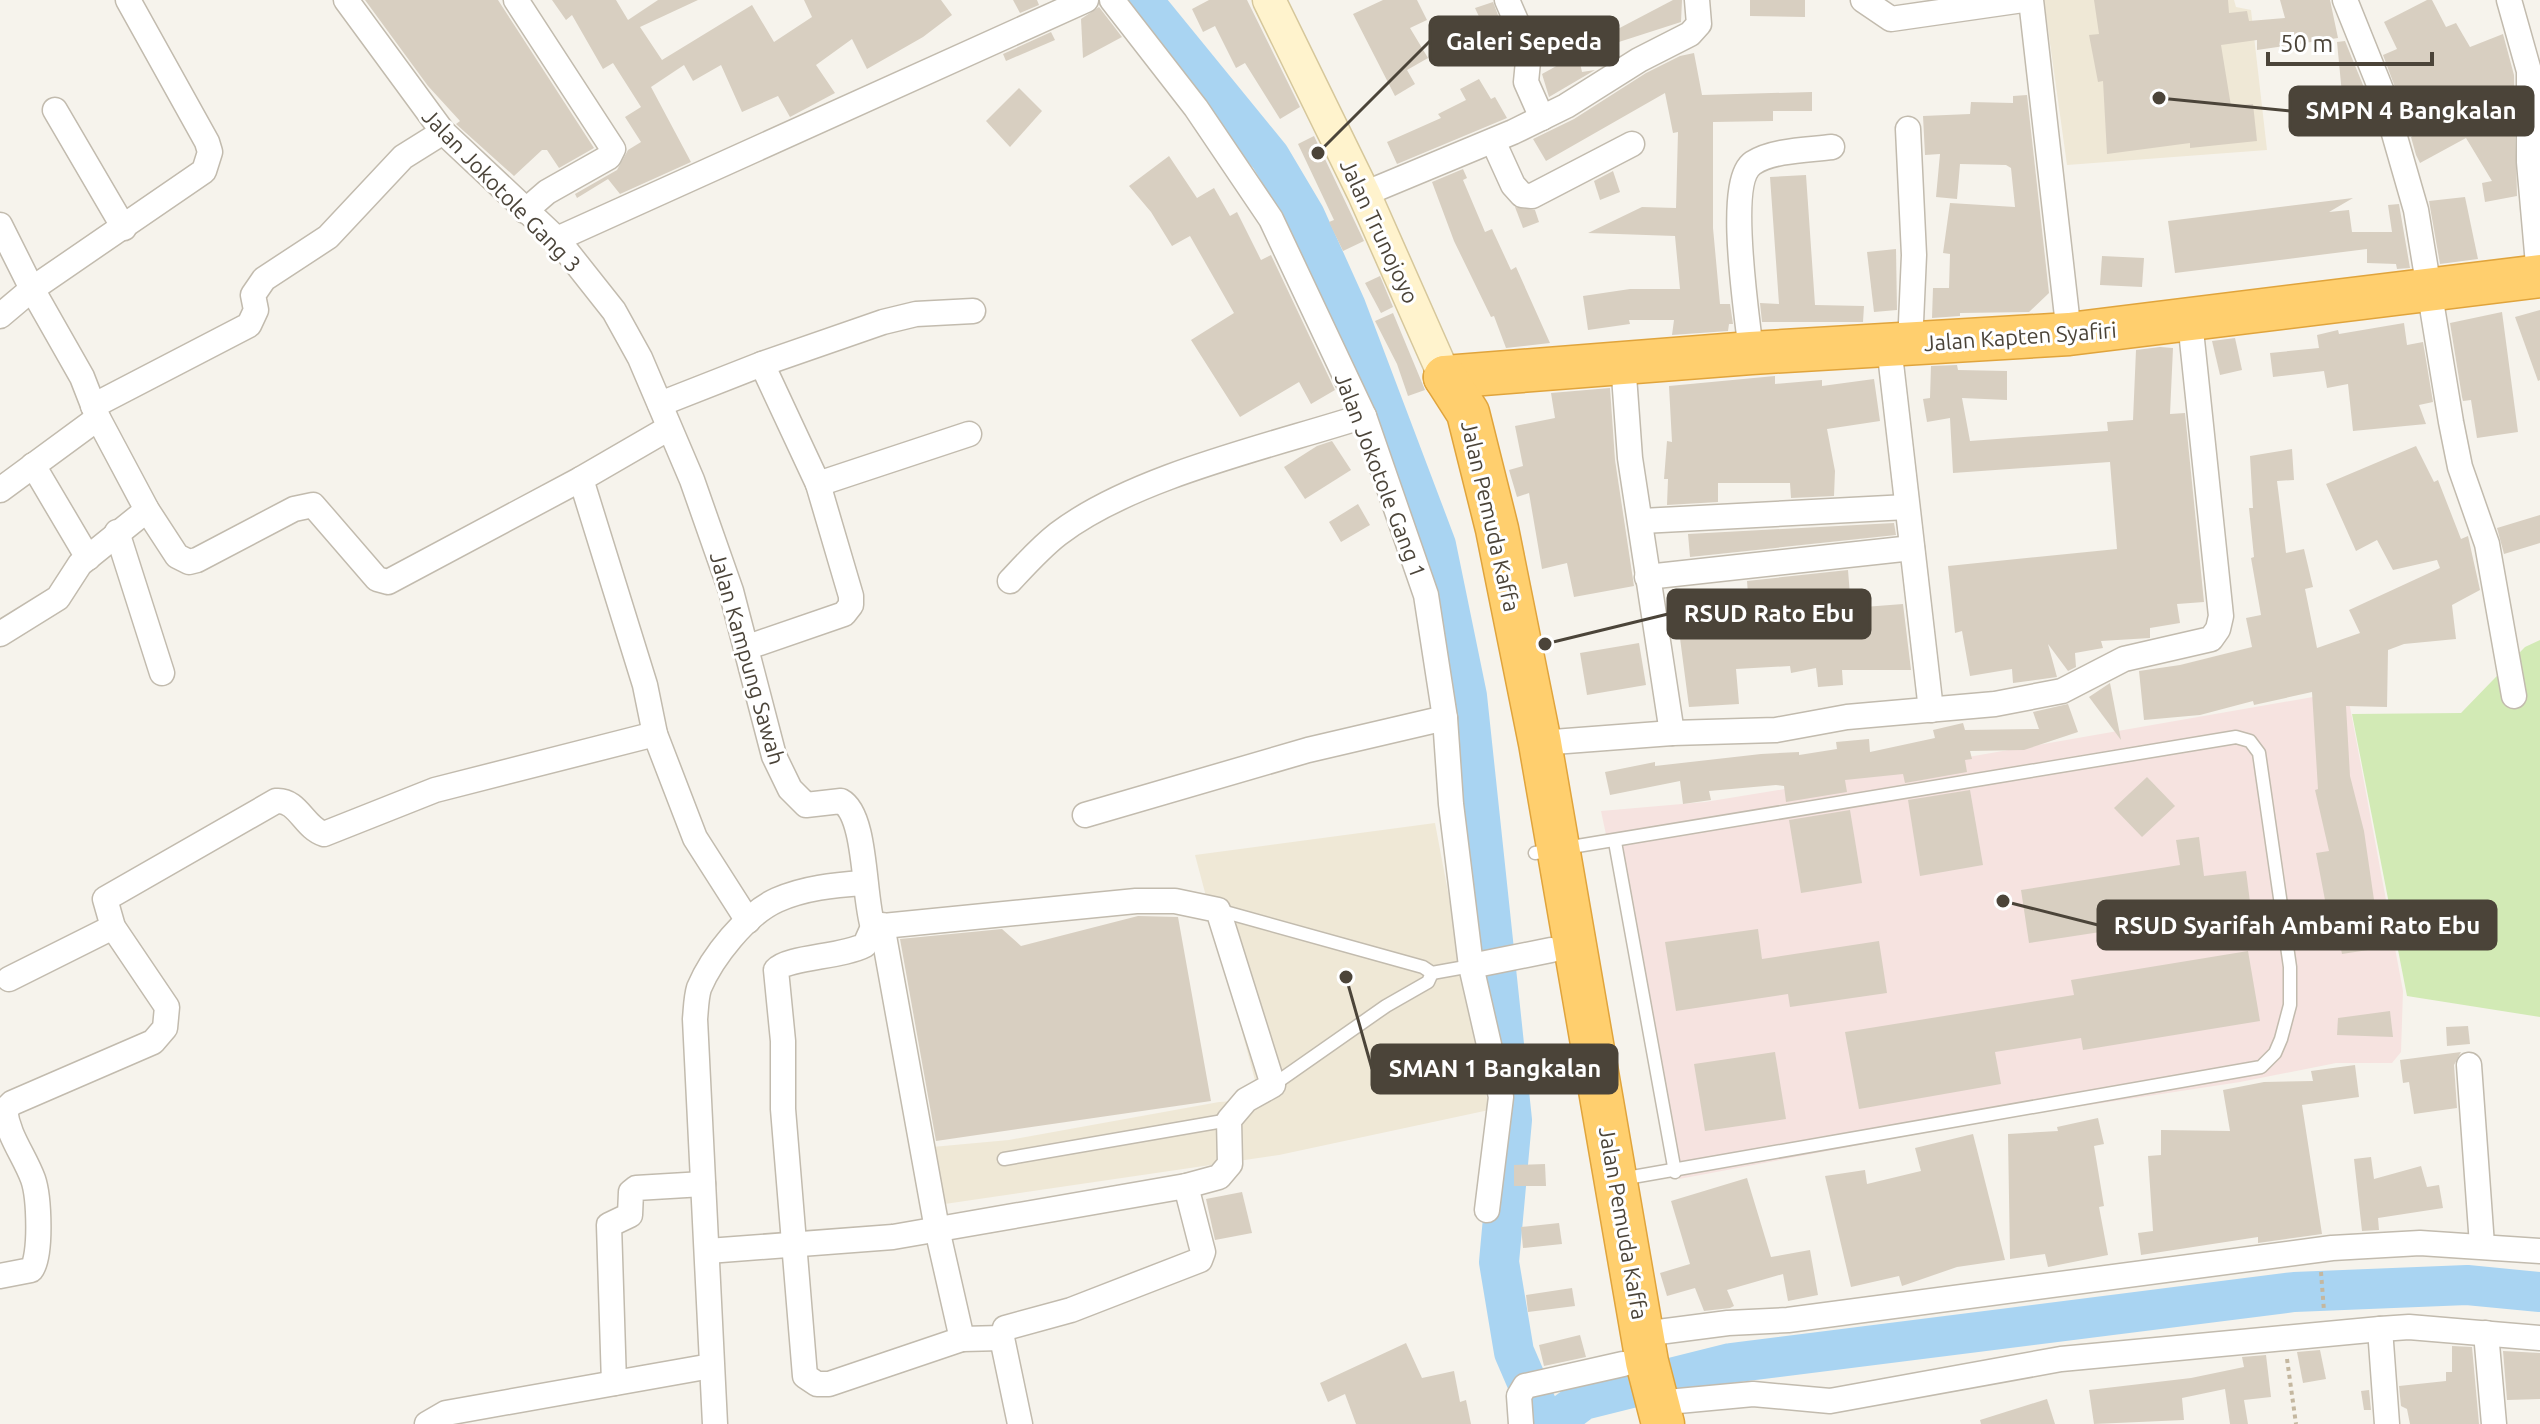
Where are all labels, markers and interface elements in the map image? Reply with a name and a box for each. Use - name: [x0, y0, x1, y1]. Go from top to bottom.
- scale bar: [2268, 16, 2432, 66]
- callout: Galeri Sepeda: [1430, 17, 1618, 65]
- text: Galeri Sepeda: [1446, 28, 1602, 55]
- text: 50 m: [2280, 30, 2333, 57]
- callout: SMPN 4 Bangkalan: [2290, 87, 2533, 135]
- text: SMPN 4 Bangkalan: [2305, 97, 2517, 124]
- street label: Jalan Jokotole Gang 3: [418, 103, 586, 277]
- street label: Jalan Trunojoyo: [1336, 155, 1424, 307]
- street label: Jalan Kapten Syafiri: [1923, 317, 2117, 355]
- street label: Jalan Jokotole Gang 1: [1330, 369, 1432, 581]
- street label: Jalan Pemuda Kaffa: [1457, 418, 1525, 614]
- street label: Jalan Kampung Sawah: [706, 549, 790, 767]
- callout: RSUD Rato Ebu: [1668, 590, 1870, 638]
- text: RSUD Rato Ebu: [1684, 600, 1854, 627]
- callout: RSUD Syarifah Ambami Rato Ebu: [2098, 901, 2496, 949]
- text: RSUD Syarifah Ambami Rato Ebu: [2114, 912, 2480, 939]
- callout: SMAN 1 Bangkalan: [1372, 1045, 1617, 1093]
- text: SMAN 1 Bangkalan: [1389, 1055, 1601, 1082]
- street label: Jalan Pemuda Kaffa: [1595, 1125, 1653, 1321]

